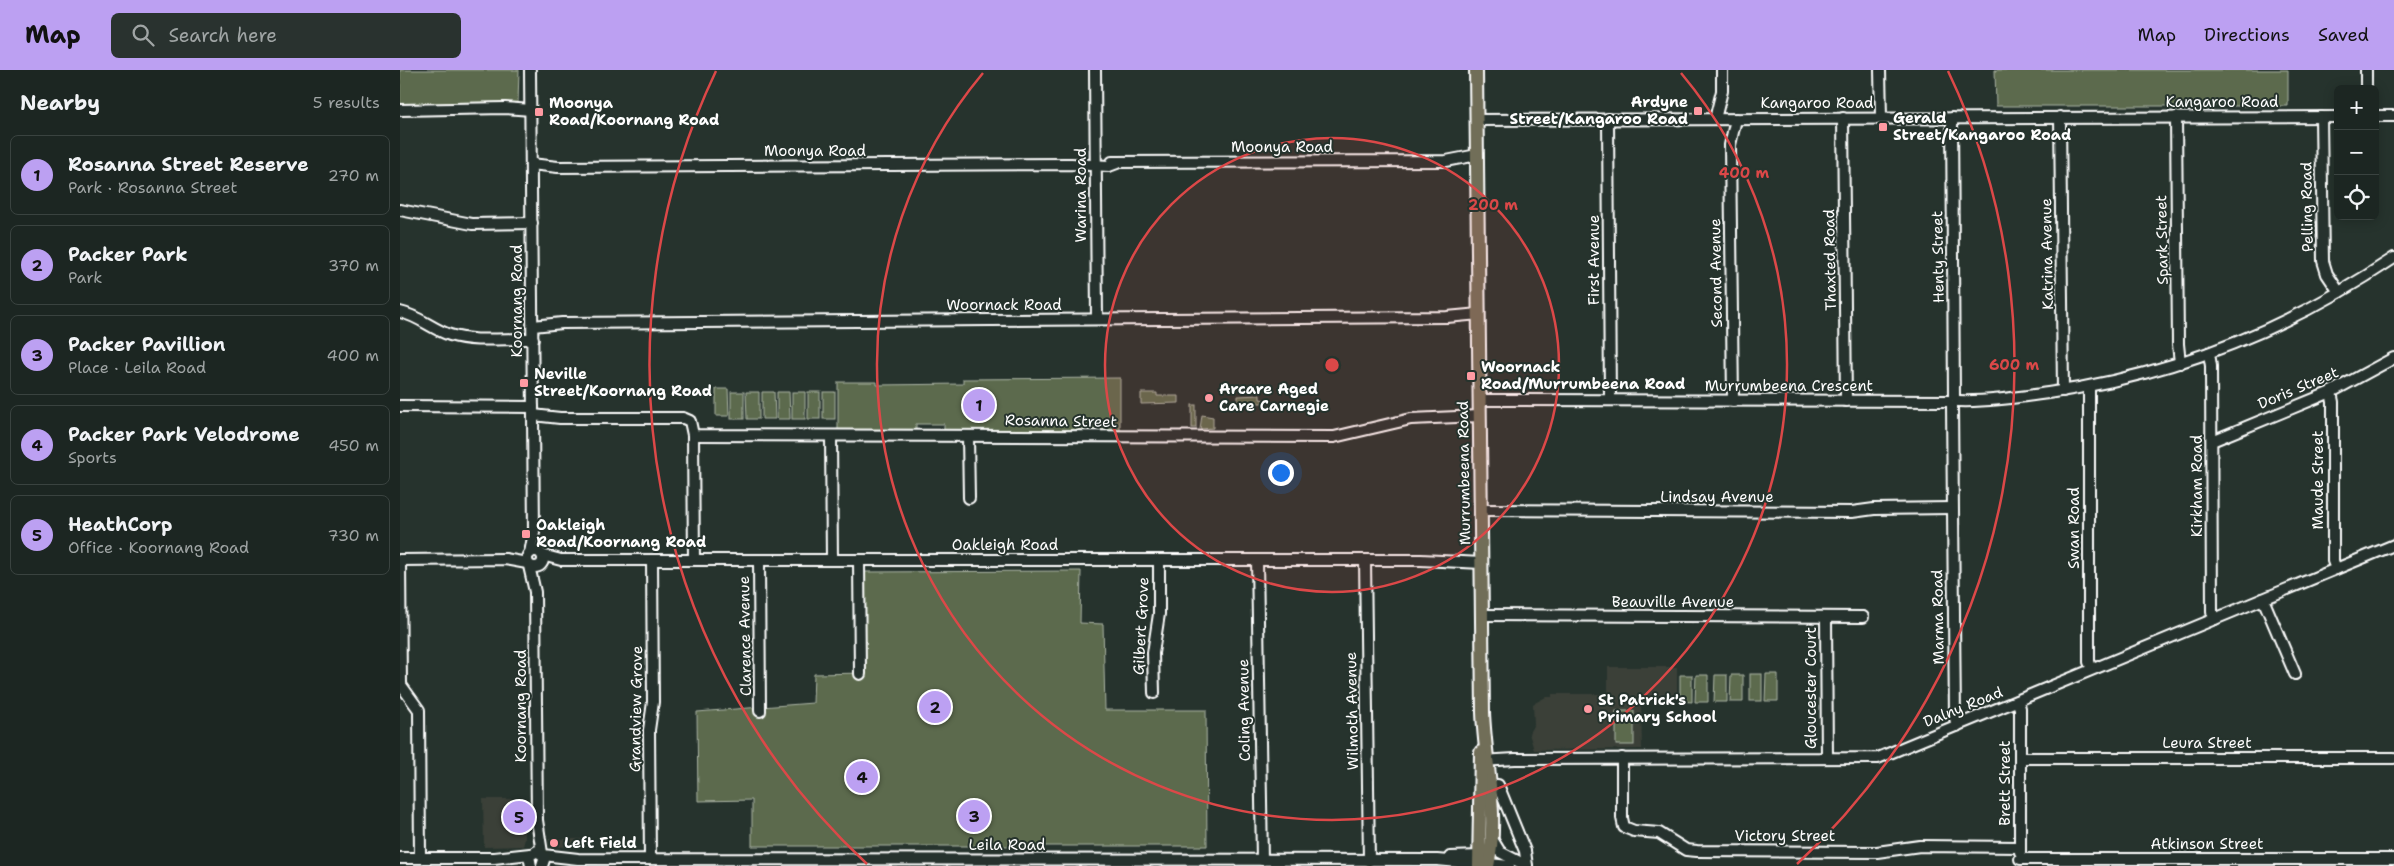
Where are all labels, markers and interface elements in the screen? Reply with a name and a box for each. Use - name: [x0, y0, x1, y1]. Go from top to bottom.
- search box: [111, 13, 461, 58]
- text: Map: [25, 19, 81, 51]
- icon: search: [129, 21, 157, 49]
- text: Search here: [169, 23, 277, 48]
- text: Map: [2138, 23, 2176, 47]
- text: Directions: [2204, 23, 2290, 47]
- text: Saved: [2318, 23, 2369, 47]
- map controls: [2334, 85, 2379, 220]
- button: +: [2334, 85, 2379, 130]
- text: Nearby: [20, 89, 100, 117]
- text: 5 results: [313, 92, 380, 113]
- place label: Ardyne Street/Kangaroo Road: [1510, 92, 1688, 129]
- street label: Kangaroo Road: [2165, 92, 2279, 112]
- place label: Moonya Road/Koornang Road: [549, 93, 719, 130]
- street label: Kangaroo Road: [1760, 93, 1874, 113]
- marker: Ardyne Street/Kangaroo Road: [1692, 105, 1704, 117]
- marker: Moonya Road/Koornang Road: [533, 106, 545, 118]
- place label: Gerald Street/Kangaroo Road: [1893, 108, 2071, 145]
- marker: Gerald Street/Kangaroo Road: [1877, 121, 1889, 133]
- button: −: [2334, 130, 2379, 175]
- street label: Moonya Road: [1231, 137, 1334, 157]
- street label: Moonya Road: [764, 141, 867, 161]
- street label: Warina Road: [1071, 147, 1091, 242]
- text: Rosanna Street Reserve: [68, 152, 309, 177]
- street label: Pelling Road: [2296, 161, 2318, 252]
- text: 400 m: [1719, 163, 1769, 183]
- text: 1: [33, 165, 41, 186]
- text: 270 m: [328, 165, 379, 186]
- button: locate: [2334, 175, 2379, 220]
- text: Park · Rosanna Street: [68, 177, 237, 198]
- text: 200 m: [1468, 195, 1518, 215]
- street label: Spark Street: [2151, 195, 2173, 285]
- street label: Katrina Avenue: [2036, 198, 2058, 310]
- street label: Thaxted Road: [1819, 208, 1841, 311]
- street label: Henty Street: [1927, 211, 1949, 303]
- street label: First Avenue: [1584, 215, 1604, 305]
- street label: Second Avenue: [1705, 218, 1727, 328]
- text: Packer Park: [68, 242, 188, 267]
- street label: Koornang Road: [507, 244, 527, 358]
- text: 2: [31, 255, 43, 276]
- text: 370 m: [328, 255, 379, 276]
- text: Park: [68, 267, 102, 288]
- street label: Woornack Road: [946, 295, 1062, 315]
- text: Packer Pavillion: [68, 332, 225, 357]
- text: 3: [31, 345, 43, 366]
- text: 400 m: [326, 345, 379, 366]
- text: 600 m: [1989, 355, 2039, 375]
- centre of rings: [1323, 356, 1341, 374]
- text: Place · Leila Road: [68, 357, 206, 378]
- place label: Woornack Road/Murrumbeena Road: [1481, 357, 1685, 394]
- street label: Doris Street: [2255, 362, 2341, 414]
- place label: Neville Street/Koornang Road: [534, 364, 712, 401]
- marker: Woornack Road/Murrumbeena Road: [1465, 370, 1477, 382]
- street label: Murrumbeena Crescent: [1705, 376, 1873, 396]
- marker: Neville Street/Koornang Road: [518, 377, 530, 389]
- place label: Arcare Aged Care Carnegie: [1219, 379, 1329, 416]
- pin: 1: [963, 386, 995, 424]
- marker: Arcare Aged Care Carnegie: [1203, 392, 1215, 404]
- street label: Murrumbeena Road: [1453, 400, 1475, 545]
- street label: Rosanna Street: [1005, 410, 1117, 432]
- text: Packer Park Velodrome: [68, 422, 300, 447]
- street label: Maude Street: [2308, 430, 2328, 530]
- street label: Kirkham Road: [2187, 434, 2207, 537]
- text: 4: [31, 435, 43, 456]
- text: 450 m: [328, 435, 379, 456]
- text: Sports: [68, 447, 117, 468]
- your location: [1268, 460, 1294, 486]
- street label: Lindsay Avenue: [1660, 487, 1774, 507]
- street label: Swan Road: [2064, 487, 2084, 569]
- text: HeathCorp: [68, 512, 172, 537]
- place label: Oakleigh Road/Koornang Road: [536, 515, 706, 552]
- text: 5: [32, 525, 42, 546]
- text: 730 m: [328, 525, 379, 546]
- marker: Oakleigh Road/Koornang Road: [520, 528, 532, 540]
- street label: Oakleigh Road: [952, 535, 1059, 555]
- text: Office · Koornang Road: [68, 537, 249, 558]
- street label: Marma Road: [1927, 569, 1949, 665]
- street label: Clarence Avenue: [734, 576, 756, 696]
- street label: Gilbert Grove: [1128, 576, 1154, 676]
- street label: Beauville Avenue: [1612, 592, 1734, 612]
- street label: Gloucester Court: [1801, 627, 1821, 749]
- street label: Grandview Grove: [625, 646, 647, 772]
- street label: Koornang Road: [511, 649, 531, 763]
- street label: Wilmoth Avenue: [1341, 652, 1363, 770]
- street label: Coling Avenue: [1233, 659, 1255, 761]
- street label: Dalny Road: [1920, 682, 2006, 732]
- pin: 2: [919, 688, 951, 726]
- place label: St Patrick's Primary School: [1598, 690, 1717, 727]
- marker: St Patrick's Primary School: [1582, 703, 1594, 715]
- street label: Leura Street: [2162, 733, 2252, 753]
- street label: Brett Street: [1995, 740, 2015, 826]
- pin: 4: [846, 758, 878, 796]
- pin: 3: [958, 797, 990, 835]
- pin: 5: [503, 798, 535, 836]
- street label: Victory Street: [1735, 826, 1835, 846]
- place label: Left Field: [564, 833, 637, 853]
- street label: Atkinson Street: [2150, 834, 2264, 854]
- street label: Leila Road: [969, 835, 1046, 855]
- marker: Left Field: [548, 837, 560, 849]

